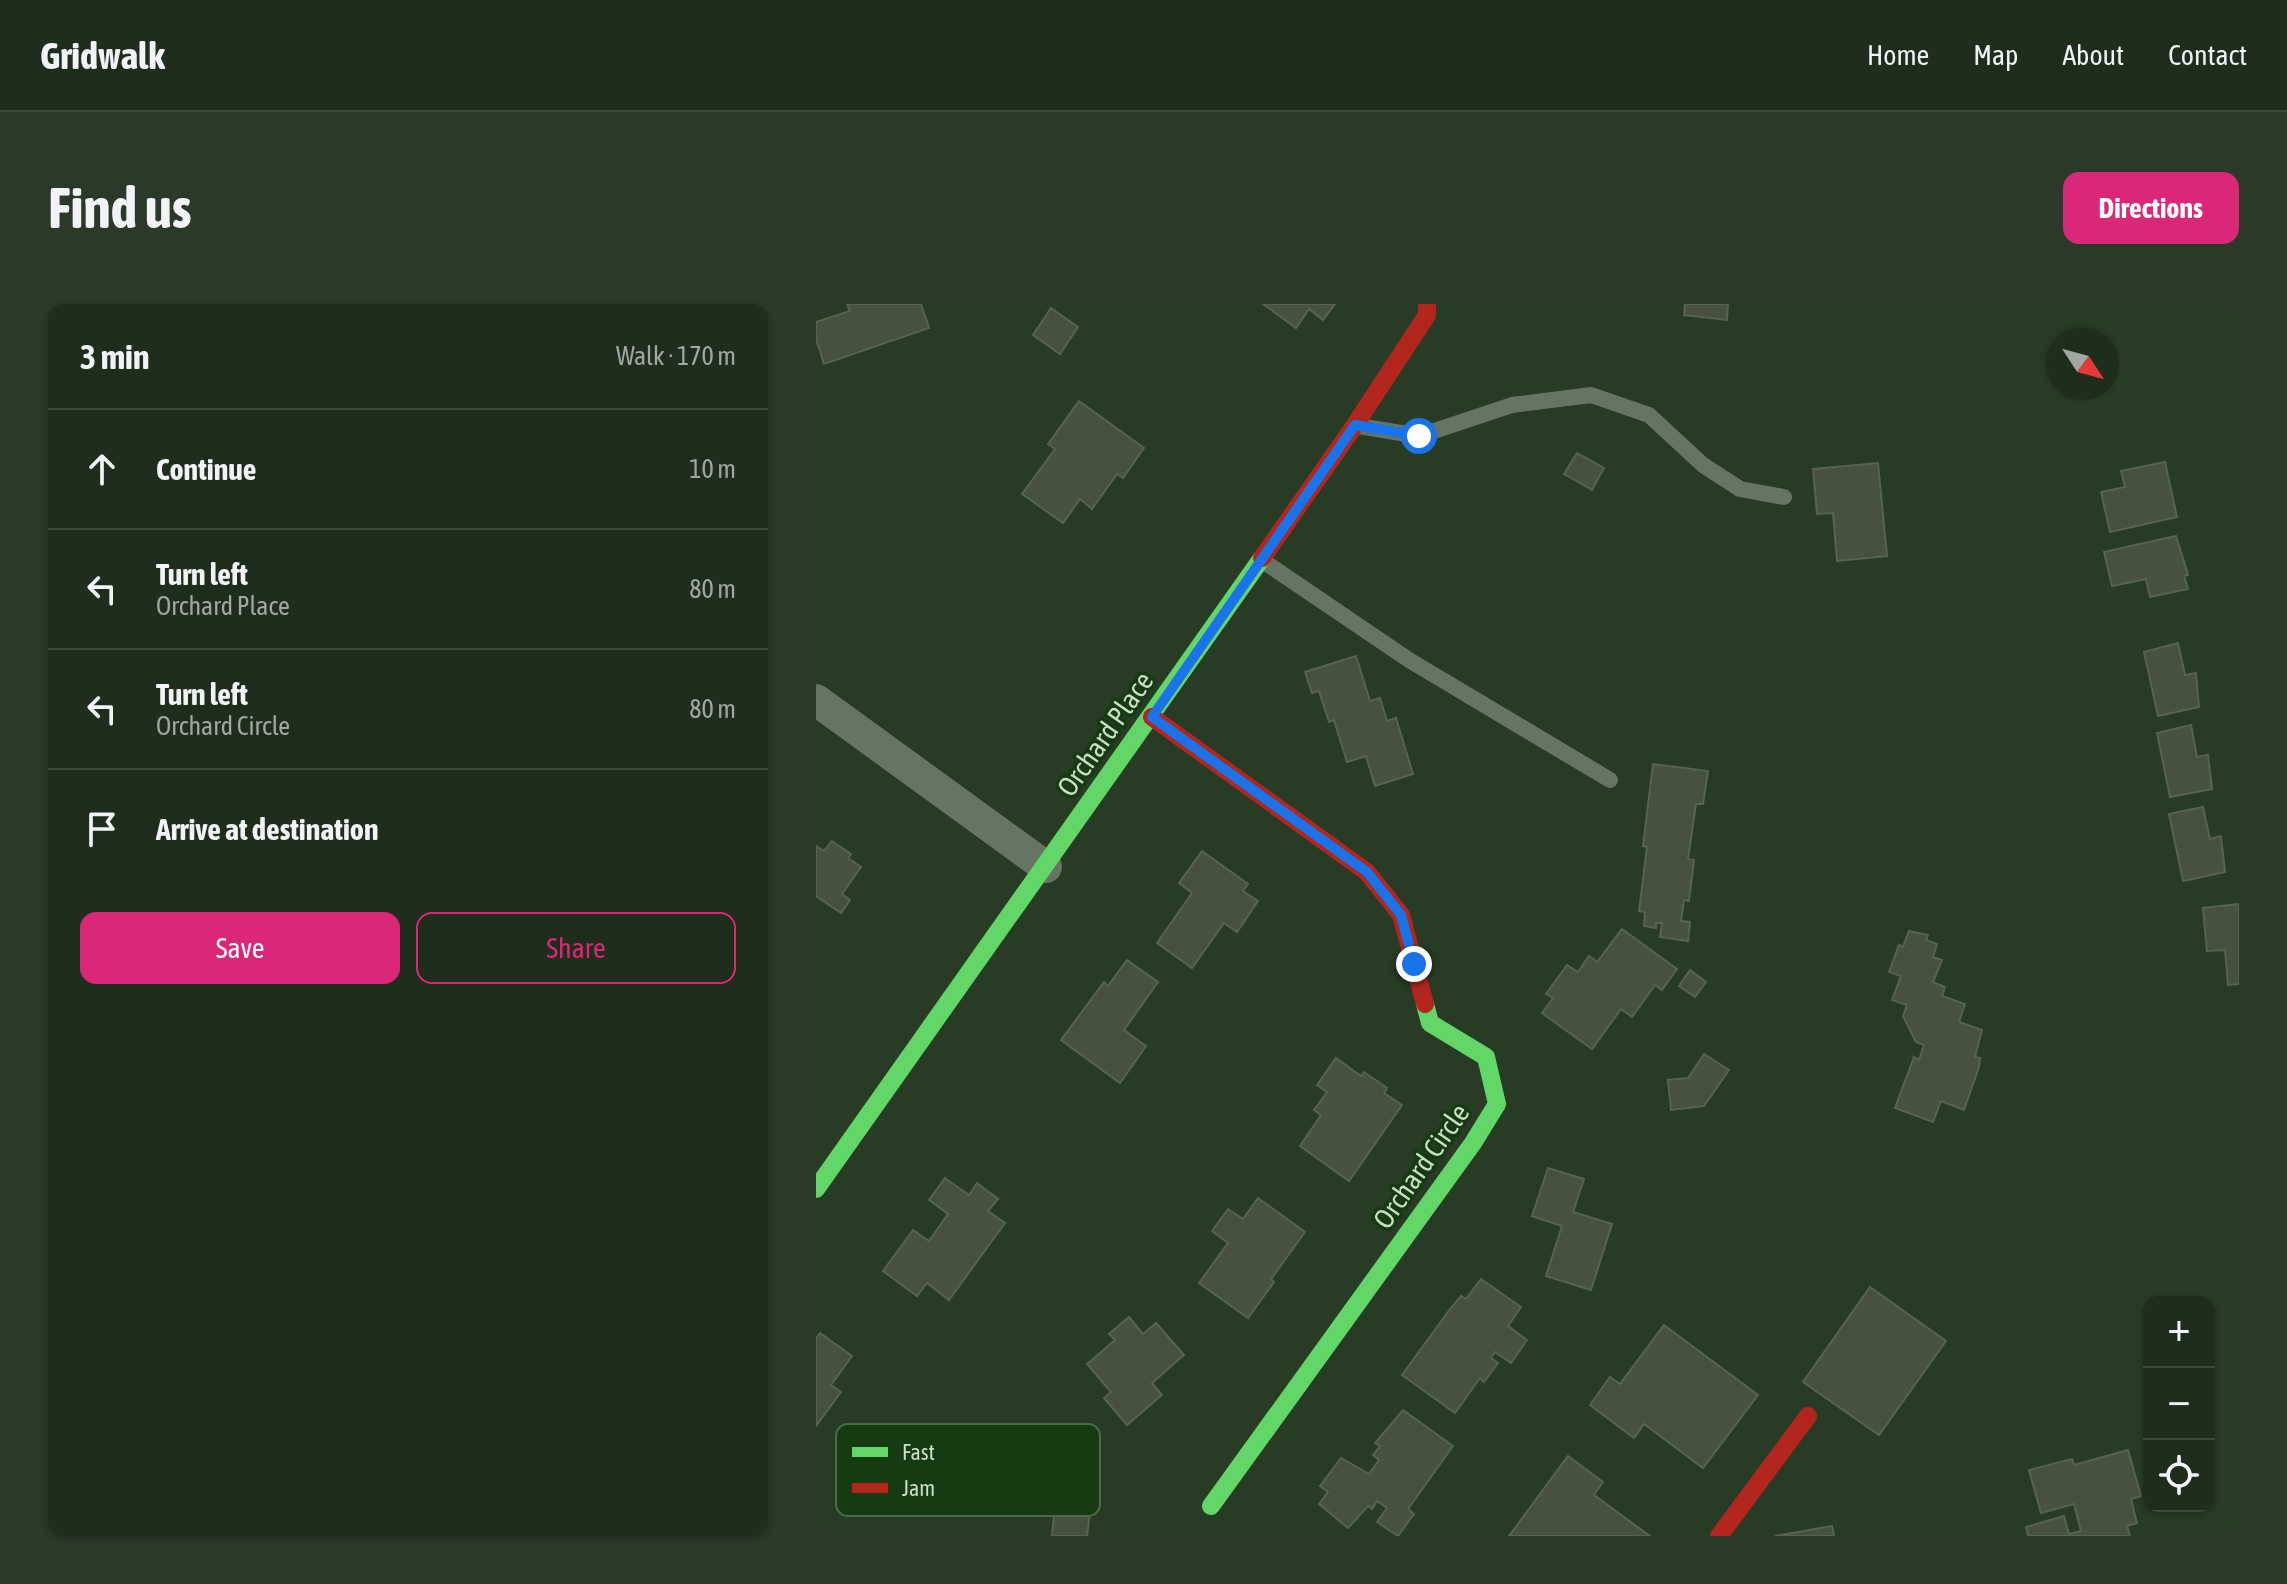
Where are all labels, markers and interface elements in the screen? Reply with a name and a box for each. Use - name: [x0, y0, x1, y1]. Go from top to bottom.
- text: Gridwalk: [40, 34, 165, 77]
- text: Home: [1867, 39, 1929, 71]
- text: Map: [1973, 39, 2018, 71]
- text: About: [2062, 39, 2124, 71]
- text: Contact: [2168, 39, 2247, 71]
- button: Directions: [2063, 172, 2239, 244]
- text: Find us: [48, 176, 192, 240]
- north arrow: [2047, 328, 2119, 400]
- text: 3 min: [80, 337, 149, 376]
- text: Walk · 170 m: [616, 341, 736, 371]
- route start: [1401, 418, 1437, 454]
- icon: ahead: [80, 447, 124, 491]
- text: Continue: [156, 452, 256, 486]
- text: 10 m: [689, 454, 736, 484]
- text: Turn left: [156, 557, 248, 591]
- icon: left: [80, 567, 124, 611]
- text: 80 m: [689, 574, 736, 604]
- text: Orchard Place: [156, 591, 290, 621]
- street label: Orchard Place: [1051, 666, 1159, 802]
- text: Turn left: [156, 677, 248, 711]
- icon: left: [80, 687, 124, 731]
- text: 80 m: [689, 694, 736, 724]
- text: Orchard Circle: [156, 711, 290, 741]
- icon: arrive: [80, 807, 124, 851]
- text: Arrive at destination: [156, 812, 378, 846]
- button: Save: [80, 912, 400, 984]
- button: Share: [416, 912, 736, 984]
- route end: [1396, 946, 1432, 982]
- street label: Orchard Circle: [1366, 1098, 1476, 1234]
- map controls: [2143, 1296, 2215, 1512]
- button: +: [2143, 1296, 2215, 1368]
- button: −: [2143, 1368, 2215, 1440]
- legend: [836, 1424, 1100, 1516]
- text: Fast: [902, 1439, 935, 1465]
- button: locate: [2143, 1440, 2215, 1512]
- text: Jam: [902, 1475, 935, 1501]

